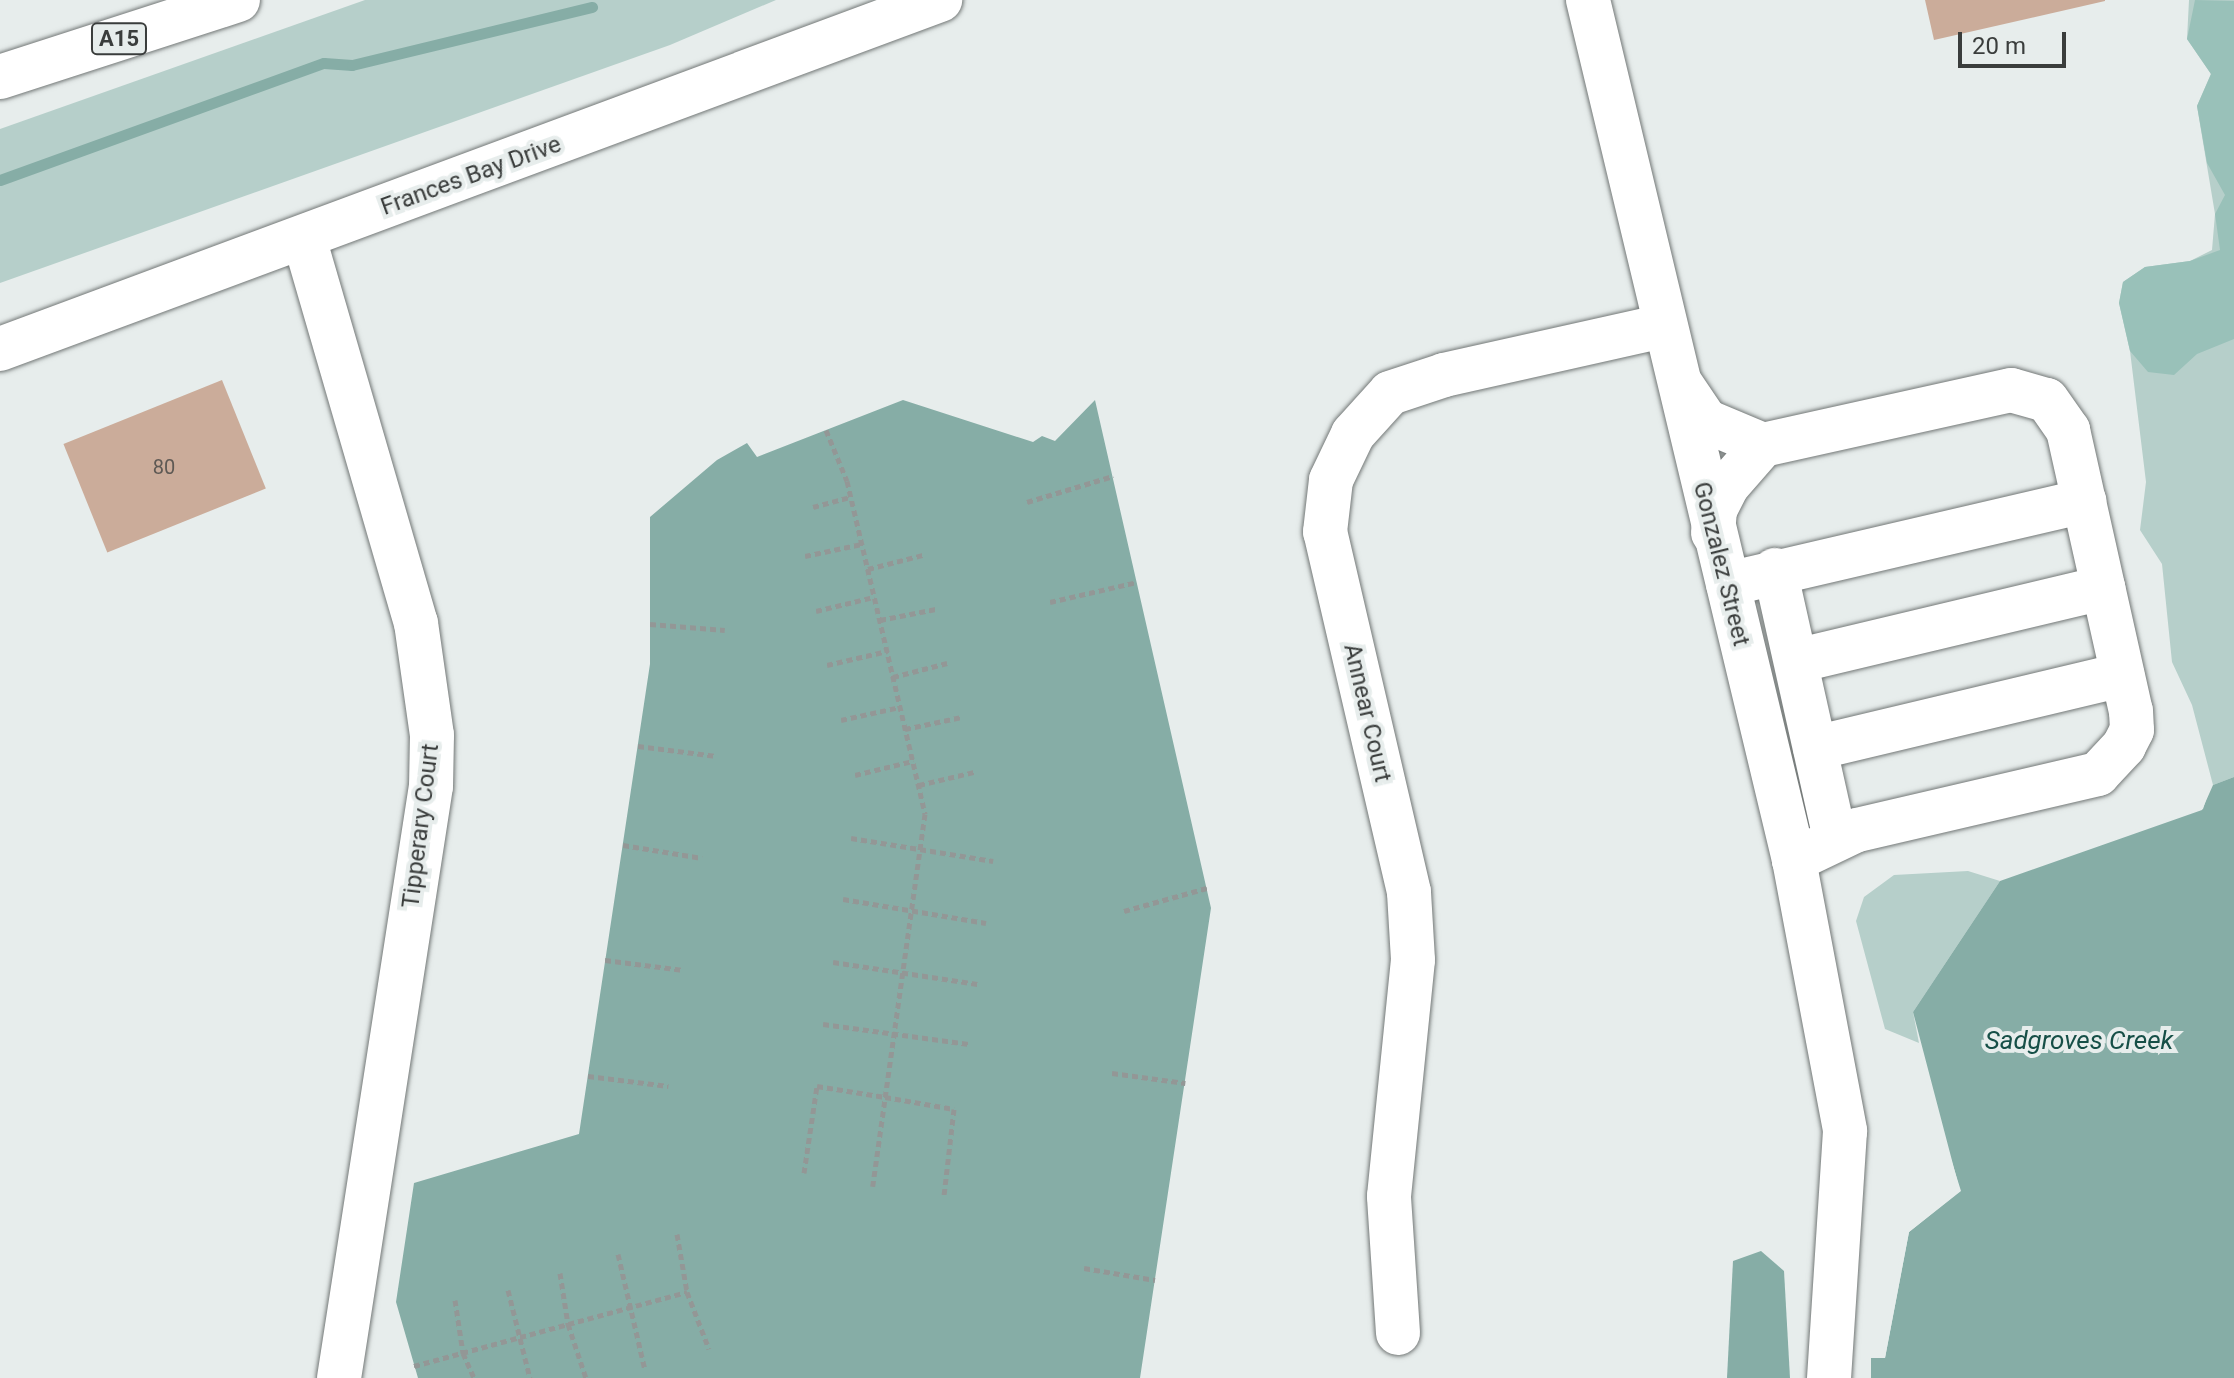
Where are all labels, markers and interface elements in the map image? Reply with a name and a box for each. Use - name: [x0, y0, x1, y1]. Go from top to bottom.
- scale bar: [1962, 16, 2070, 66]
- road number: A15: [89, 21, 149, 57]
- text: 20 m: [1972, 32, 2026, 60]
- street label: Frances Bay Drive: [377, 130, 565, 222]
- house number: 80: [153, 455, 175, 479]
- street label: Gonzalez Street: [1687, 479, 1755, 649]
- street label: Annear Court: [1337, 641, 1397, 785]
- street label: Tipperary Court: [397, 742, 445, 910]
- water label: Sadgroves Creek: [1985, 1025, 2173, 1057]

